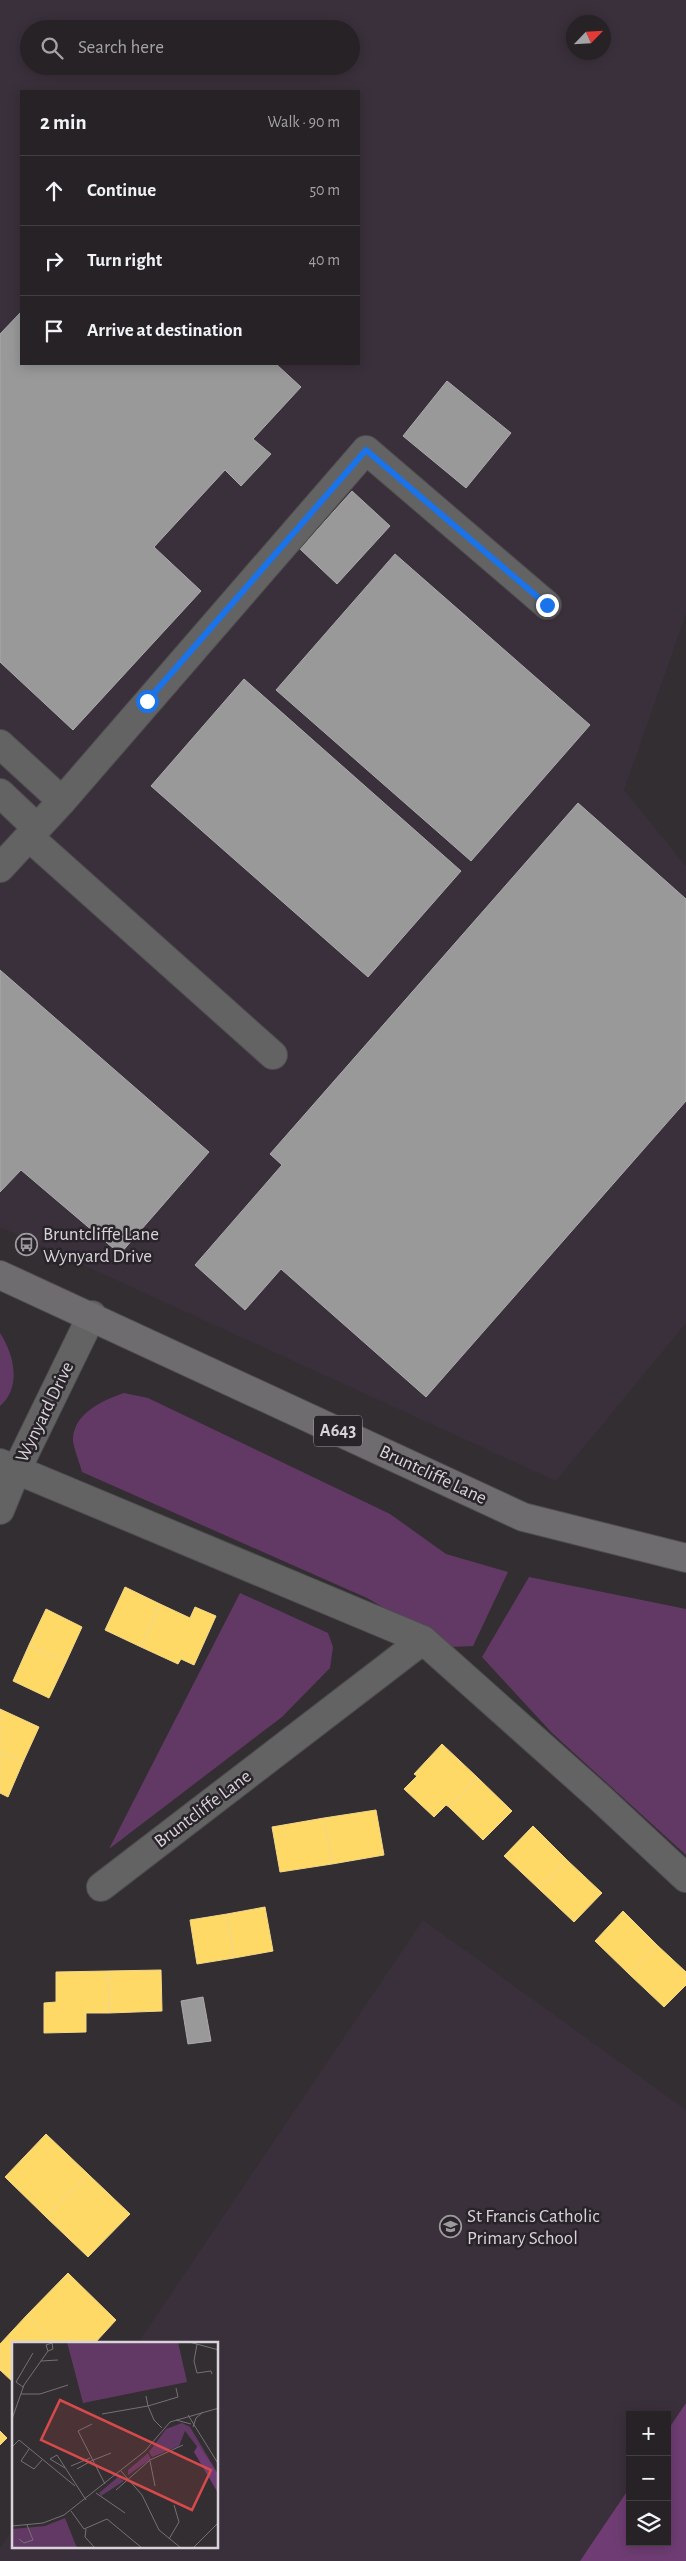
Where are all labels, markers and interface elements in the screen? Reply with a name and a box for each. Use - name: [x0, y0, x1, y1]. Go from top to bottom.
- north arrow: [566, 15, 611, 60]
- search box: [20, 20, 360, 75]
- icon: search: [38, 34, 66, 62]
- text: Search here: [78, 38, 164, 57]
- text: 2 min: [40, 112, 87, 133]
- text: Walk · 90 m: [268, 114, 340, 130]
- icon: ahead: [40, 177, 68, 205]
- text: Continue: [87, 181, 156, 200]
- text: 50 m: [309, 182, 340, 198]
- icon: right: [40, 247, 68, 275]
- text: Turn right: [87, 251, 162, 270]
- text: 40 m: [308, 252, 340, 268]
- icon: arrive: [40, 317, 68, 345]
- text: Arrive at destination: [87, 321, 243, 340]
- route end: [536, 594, 559, 617]
- route start: [136, 690, 159, 713]
- place label: Bruntcliffe Lane Wynyard Drive: [43, 1225, 159, 1266]
- bus stop icon: Bruntcliffe Lane Wynyard Drive: [15, 1233, 39, 1257]
- street label: Wynyard Drive: [13, 1359, 77, 1465]
- road number: A643: [314, 1415, 362, 1446]
- street label: Bruntcliffe Lane: [376, 1442, 490, 1508]
- street label: Bruntcliffe Lane: [151, 1767, 255, 1851]
- place label: St Francis Catholic Primary School: [467, 2207, 600, 2248]
- school or university icon: St Francis Catholic Primary School: [439, 2215, 463, 2239]
- inset map: [12, 2342, 219, 2548]
- map controls: [626, 2411, 671, 2546]
- button: +: [626, 2411, 671, 2456]
- button: −: [626, 2456, 671, 2501]
- button: layers: [626, 2501, 671, 2546]

